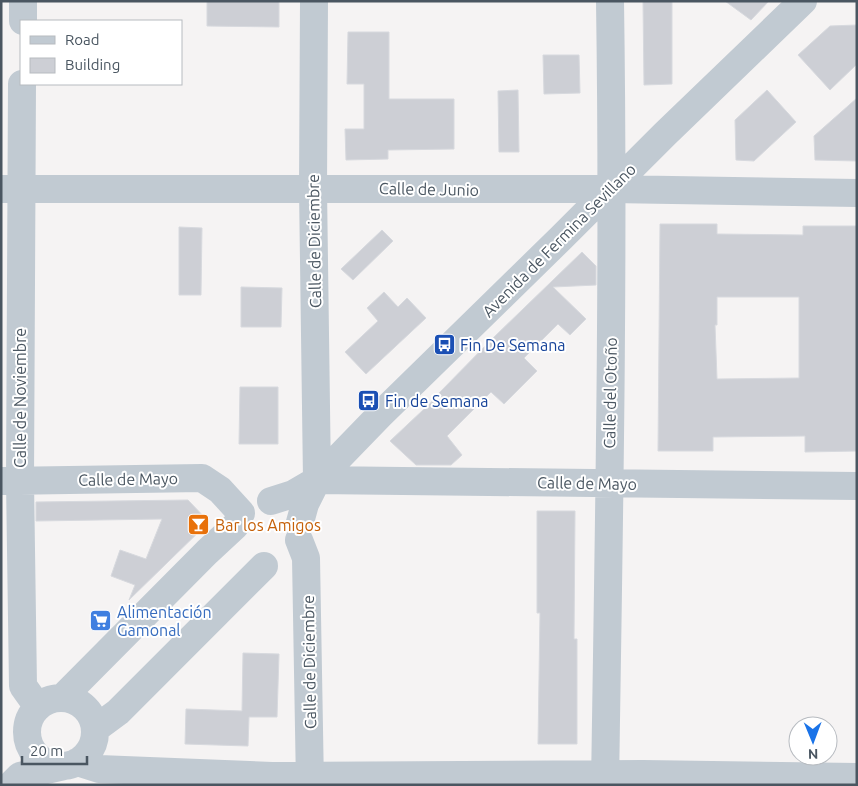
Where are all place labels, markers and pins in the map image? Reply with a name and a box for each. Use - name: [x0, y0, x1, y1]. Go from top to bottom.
- bus stop icon: Fin De Semana: [432, 333, 456, 357]
- place label: Fin De Semana: [460, 336, 566, 354]
- bus stop icon: Fin de Semana: [357, 389, 381, 413]
- place label: Fin de Semana: [385, 392, 489, 410]
- bar icon: Bar los Amigos: [187, 513, 211, 537]
- place label: Bar los Amigos: [215, 516, 321, 534]
- place label: Alimentación Gamonal: [117, 603, 212, 639]
- supermarket icon: Alimentación Gamonal: [89, 609, 113, 633]

